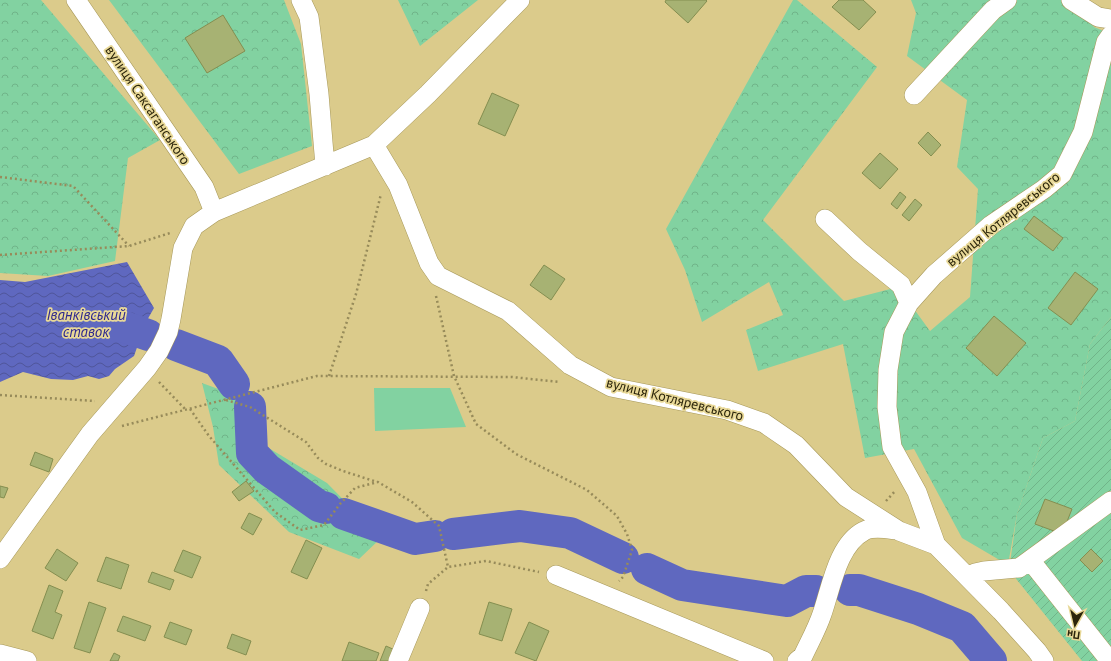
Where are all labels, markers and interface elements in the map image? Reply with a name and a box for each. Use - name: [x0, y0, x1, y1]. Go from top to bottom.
- street label: вулиця Саксаганського: [101, 42, 195, 168]
- street label: вулиця Котляревського: [943, 168, 1063, 270]
- water label: Іванківський ставок: [46, 305, 126, 341]
- street label: вулиця Котляревського: [604, 373, 746, 425]
- north arrow: [1055, 605, 1095, 645]
- text: Пн: [1066, 627, 1081, 643]

